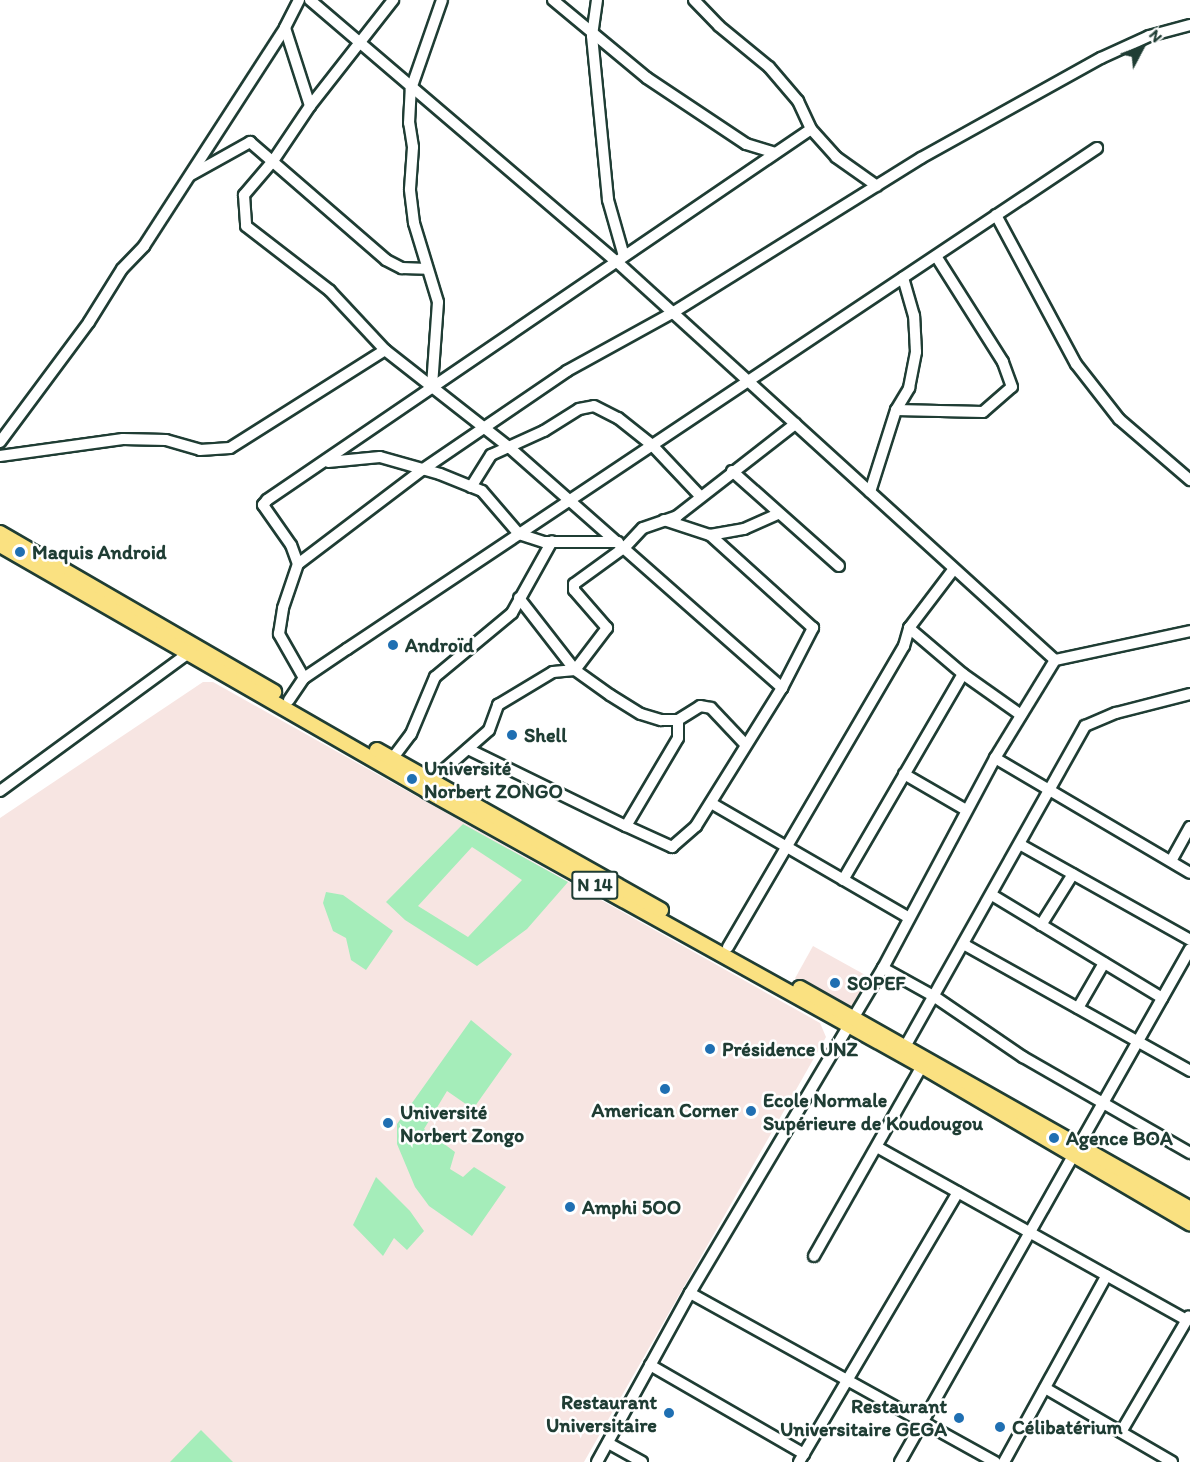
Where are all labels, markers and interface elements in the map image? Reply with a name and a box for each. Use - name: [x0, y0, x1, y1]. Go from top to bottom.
- north arrow: [1112, 18, 1172, 78]
- text: N: [1145, 26, 1167, 46]
- place label: Maquis Android: [32, 540, 167, 564]
- marker: Maquis Android: [13, 545, 27, 559]
- place label: Androïd: [405, 633, 474, 657]
- marker: Androïd: [386, 638, 400, 652]
- place label: Shell: [524, 723, 567, 747]
- marker: Shell: [505, 728, 519, 742]
- place label: Université Norbert ZONGO: [424, 756, 563, 803]
- marker: Université Norbert ZONGO: [405, 772, 419, 786]
- road number: N 14: [571, 870, 619, 900]
- place label: SOPEF: [847, 971, 906, 995]
- marker: SOPEF: [828, 976, 842, 990]
- place label: Présidence UNZ: [722, 1037, 858, 1061]
- marker: Présidence UNZ: [703, 1042, 717, 1056]
- marker: American Corner: [658, 1082, 672, 1096]
- place label: Ecole Normale Supérieure de Koudougou: [763, 1088, 983, 1135]
- place label: American Corner: [592, 1098, 738, 1122]
- place label: Université Norbert Zongo: [400, 1100, 525, 1147]
- marker: Ecole Normale Supérieure de Koudougou: [744, 1104, 758, 1118]
- marker: Université Norbert Zongo: [381, 1116, 395, 1130]
- place label: Agence BOA: [1066, 1126, 1173, 1150]
- marker: Agence BOA: [1047, 1131, 1061, 1145]
- place label: Amphi 5OO: [582, 1195, 681, 1219]
- marker: Amphi 5OO: [563, 1200, 577, 1214]
- place label: Restaurant Universitaire: [546, 1390, 657, 1437]
- place label: Restaurant Universitaire GEGA: [780, 1394, 947, 1441]
- marker: Restaurant Universitaire: [662, 1406, 676, 1420]
- marker: Restaurant Universitaire GEGA: [952, 1411, 966, 1425]
- place label: Célibatérium: [1012, 1415, 1123, 1439]
- marker: Célibatérium: [993, 1420, 1007, 1434]

